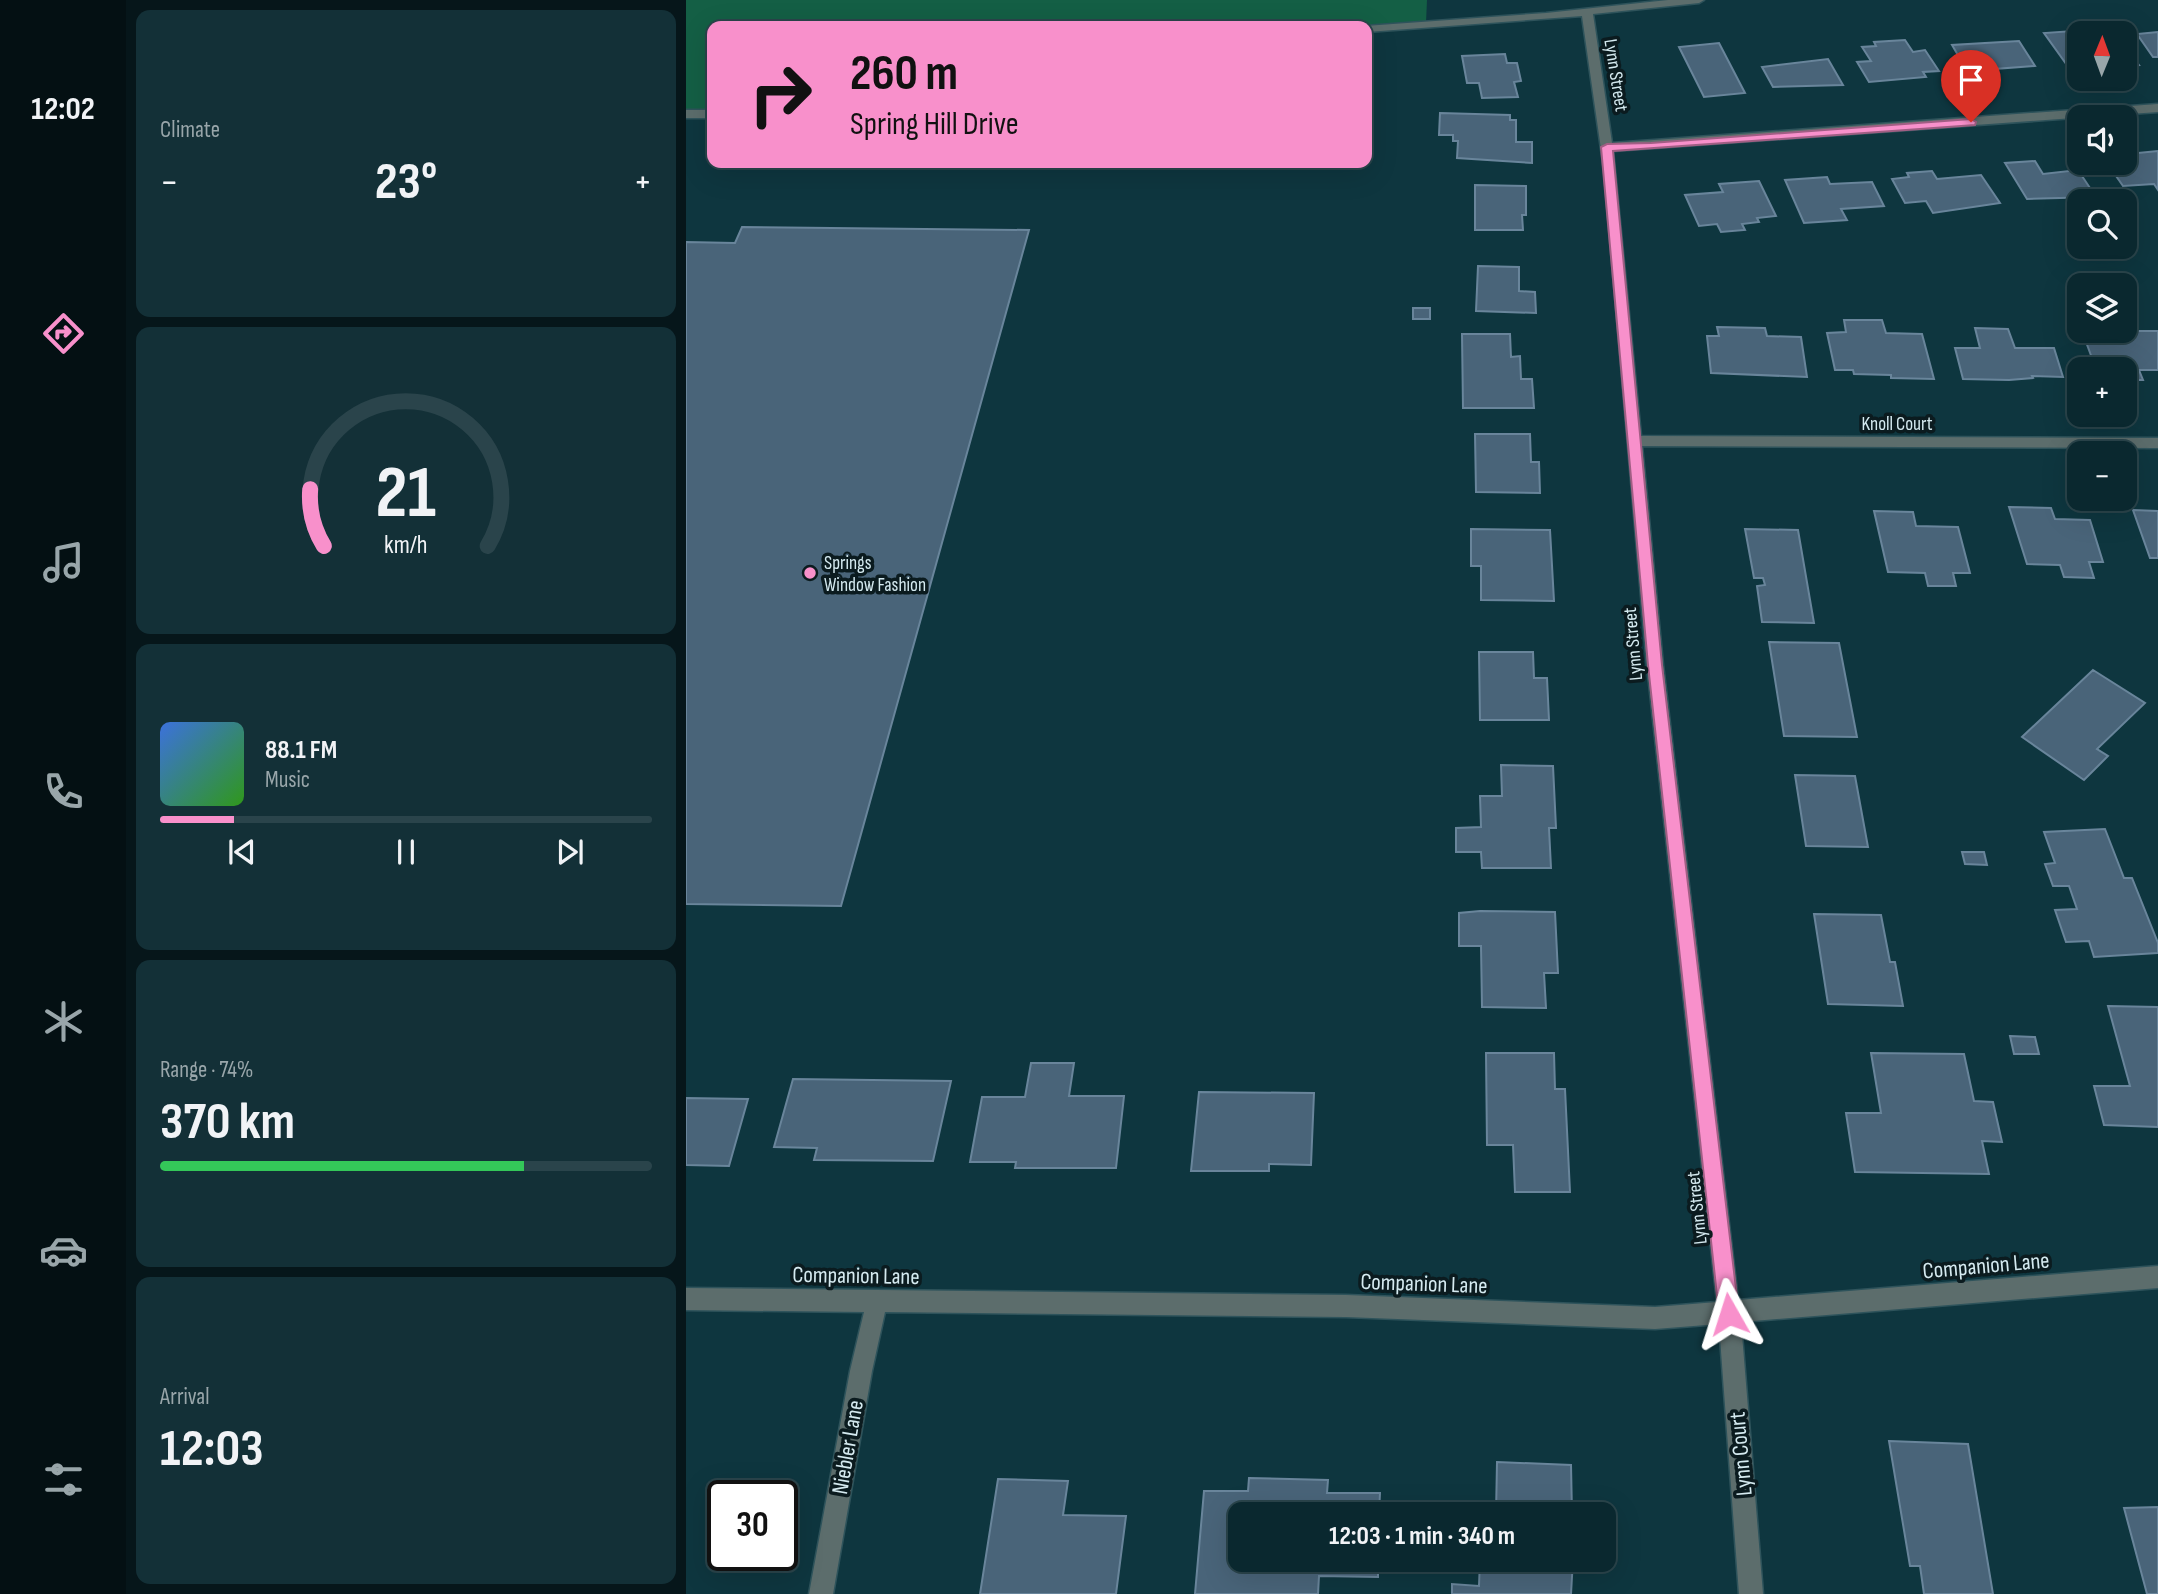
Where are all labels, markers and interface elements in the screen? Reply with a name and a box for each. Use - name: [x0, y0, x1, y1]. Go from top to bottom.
- north arrow: [2067, 21, 2137, 91]
- map controls: [2067, 21, 2137, 511]
- street label: Lynn Street: [1598, 37, 1633, 113]
- text: 260 m: [850, 45, 958, 104]
- icon: right: [735, 49, 826, 140]
- pin: [1941, 50, 2001, 122]
- icon: arrive: [1952, 61, 1990, 99]
- text: 12:02: [31, 90, 95, 129]
- text: Spring Hill Drive: [850, 105, 1019, 144]
- button: sound: [2067, 105, 2137, 175]
- text: Climate: [160, 116, 220, 144]
- text: 23°: [375, 151, 437, 214]
- text: −: [160, 160, 179, 205]
- text: +: [633, 160, 652, 205]
- button: search: [2067, 189, 2137, 259]
- button: layers: [2067, 273, 2137, 343]
- icon: directions: [39, 309, 88, 358]
- button: +: [2067, 357, 2137, 427]
- street label: Knoll Court: [1862, 413, 1933, 436]
- button: −: [2067, 441, 2137, 511]
- text: 21: [376, 451, 436, 539]
- text: km/h: [384, 530, 428, 561]
- icon: music: [39, 538, 88, 587]
- place label: Springs Window Fashion: [824, 552, 926, 597]
- marker: Springs Window Fashion: [802, 565, 818, 581]
- street label: Lynn Street: [1619, 606, 1648, 681]
- text: 88.1 FM: [265, 735, 337, 766]
- text: Music: [265, 766, 310, 794]
- icon: phone: [39, 767, 88, 816]
- icon: previous: [223, 833, 261, 871]
- icon: pause: [387, 833, 425, 871]
- icon: next: [551, 833, 589, 871]
- icon: climate: [39, 997, 88, 1046]
- text: Range · 74%: [160, 1056, 254, 1084]
- text: 370 km: [160, 1091, 295, 1154]
- street label: Lynn Street: [1682, 1170, 1713, 1246]
- icon: car: [39, 1226, 88, 1275]
- street label: Companion Lane: [1921, 1247, 2051, 1285]
- street label: Companion Lane: [792, 1261, 920, 1291]
- street label: Companion Lane: [1360, 1268, 1488, 1300]
- position arrow: [1692, 1277, 1766, 1351]
- text: Arrival: [160, 1383, 209, 1411]
- street label: Niebler Lane: [826, 1398, 870, 1496]
- street label: Lynn Court: [1723, 1411, 1759, 1497]
- text: 12:03: [160, 1418, 263, 1481]
- icon: filters: [39, 1455, 88, 1504]
- speed limit sign: 30: [707, 1480, 798, 1571]
- text: 12:03 · 1 min · 340 m: [1329, 1521, 1515, 1552]

